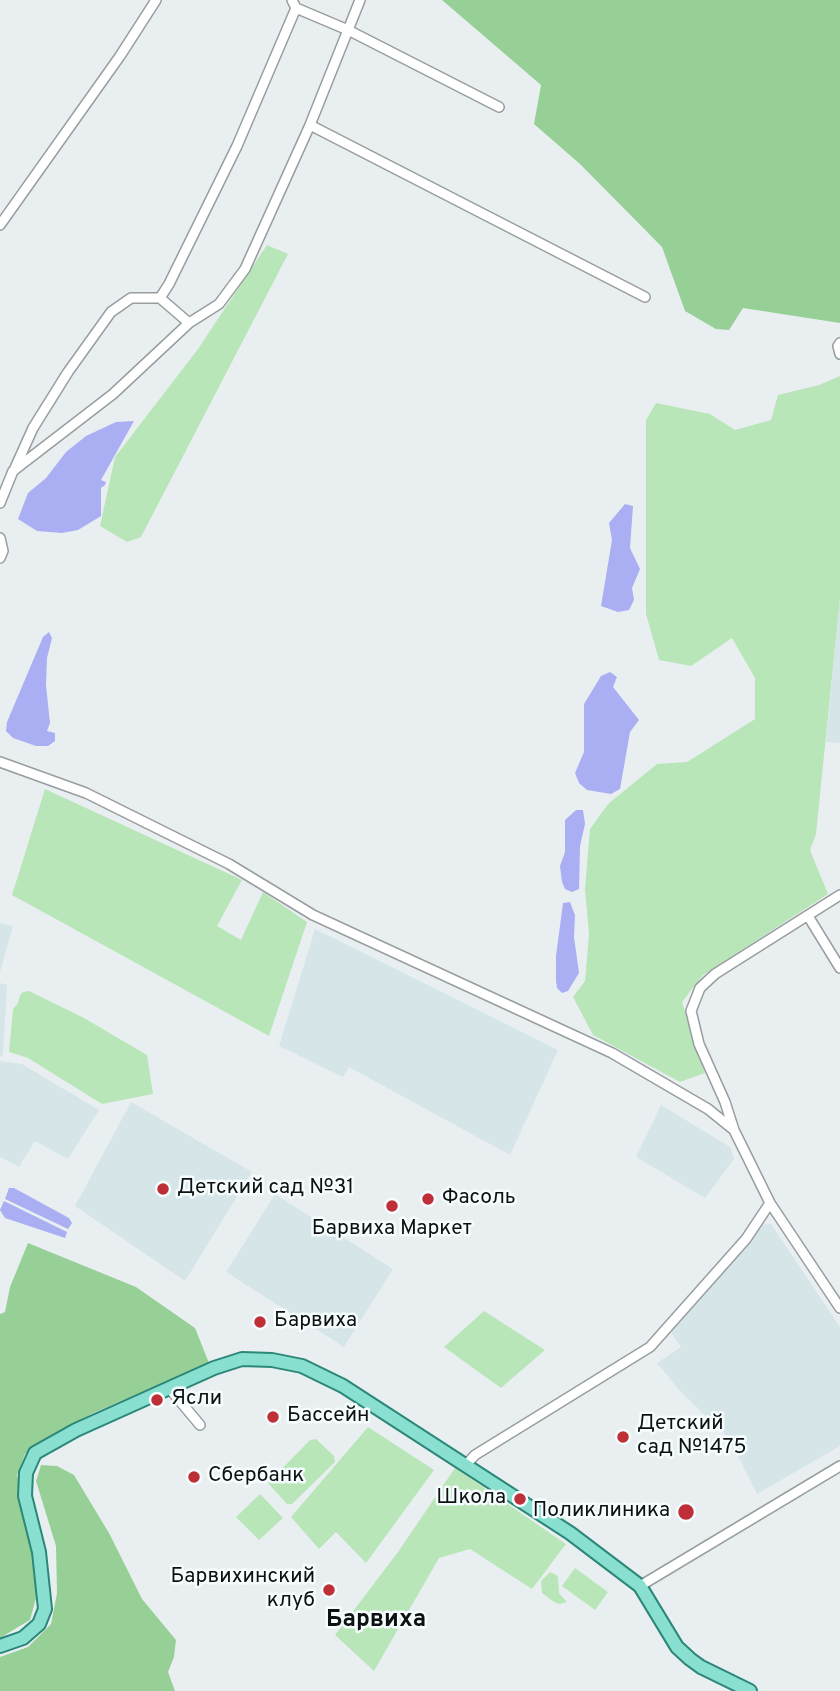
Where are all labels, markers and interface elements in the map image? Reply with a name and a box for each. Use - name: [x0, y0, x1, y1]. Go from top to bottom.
- place label: Детский сад №31: [177, 1176, 354, 1202]
- marker: Детский сад №31: [155, 1181, 171, 1197]
- place label: Фасоль: [442, 1186, 516, 1212]
- marker: Фасоль: [420, 1191, 436, 1207]
- marker: Барвиха Маркет: [384, 1198, 400, 1214]
- place label: Барвиха Маркет: [312, 1217, 472, 1243]
- place label: Барвиха: [274, 1309, 357, 1335]
- marker: Барвиха: [252, 1314, 268, 1330]
- place label: Ясли: [171, 1387, 222, 1413]
- marker: Ясли: [149, 1392, 165, 1408]
- place label: Бассейн: [287, 1404, 370, 1430]
- marker: Бассейн: [265, 1409, 281, 1425]
- place label: Детский сад №1475: [637, 1412, 746, 1462]
- marker: Детский сад №1475: [615, 1429, 631, 1445]
- place label: Сбербанк: [208, 1464, 304, 1490]
- marker: Сбербанк: [186, 1469, 202, 1485]
- place label: Школа: [436, 1486, 506, 1512]
- marker: Школа: [512, 1491, 528, 1507]
- place label: Поликлиника: [533, 1499, 670, 1525]
- marker: Поликлиника: [676, 1502, 696, 1522]
- place label: Барвихинский клуб: [170, 1565, 315, 1615]
- marker: Барвихинский клуб: [321, 1582, 337, 1598]
- district label: Барвиха: [326, 1607, 426, 1635]

